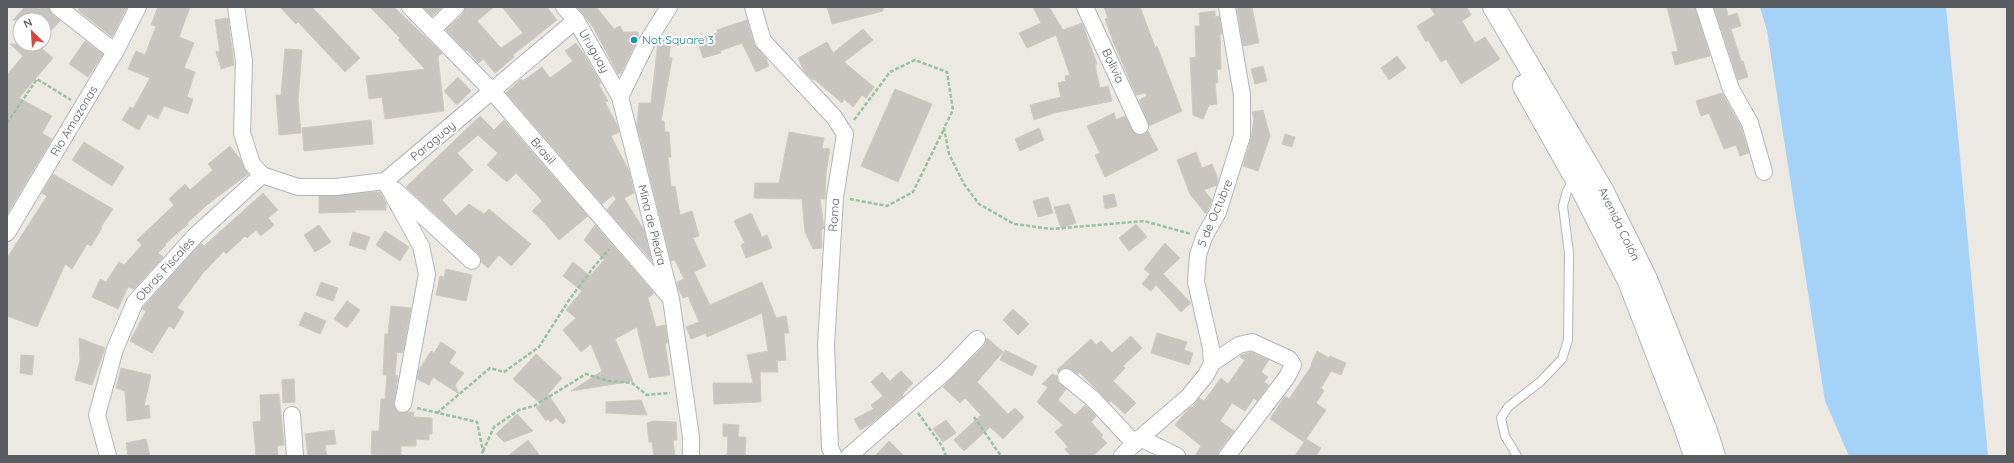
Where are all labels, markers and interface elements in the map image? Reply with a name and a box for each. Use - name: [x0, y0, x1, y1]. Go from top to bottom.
- north arrow: [12, 12, 52, 52]
- text: N: [21, 15, 34, 31]
- street label: Uruguay: [576, 26, 613, 75]
- place label: Not Square 3: [642, 32, 714, 47]
- marker: Not Square 3: [629, 35, 639, 45]
- street label: Bolivia: [1099, 46, 1128, 86]
- street label: Rio Amazonas: [47, 82, 101, 159]
- street label: Paraguay: [407, 117, 458, 164]
- street label: Brasil: [528, 134, 559, 167]
- street label: 5 de Octubre: [1194, 177, 1236, 249]
- street label: Mina de Piedra: [635, 183, 670, 267]
- street label: Avenida Colón: [1595, 185, 1644, 263]
- street label: Roma: [825, 198, 842, 232]
- street label: Obras Fiscales: [132, 233, 197, 304]

